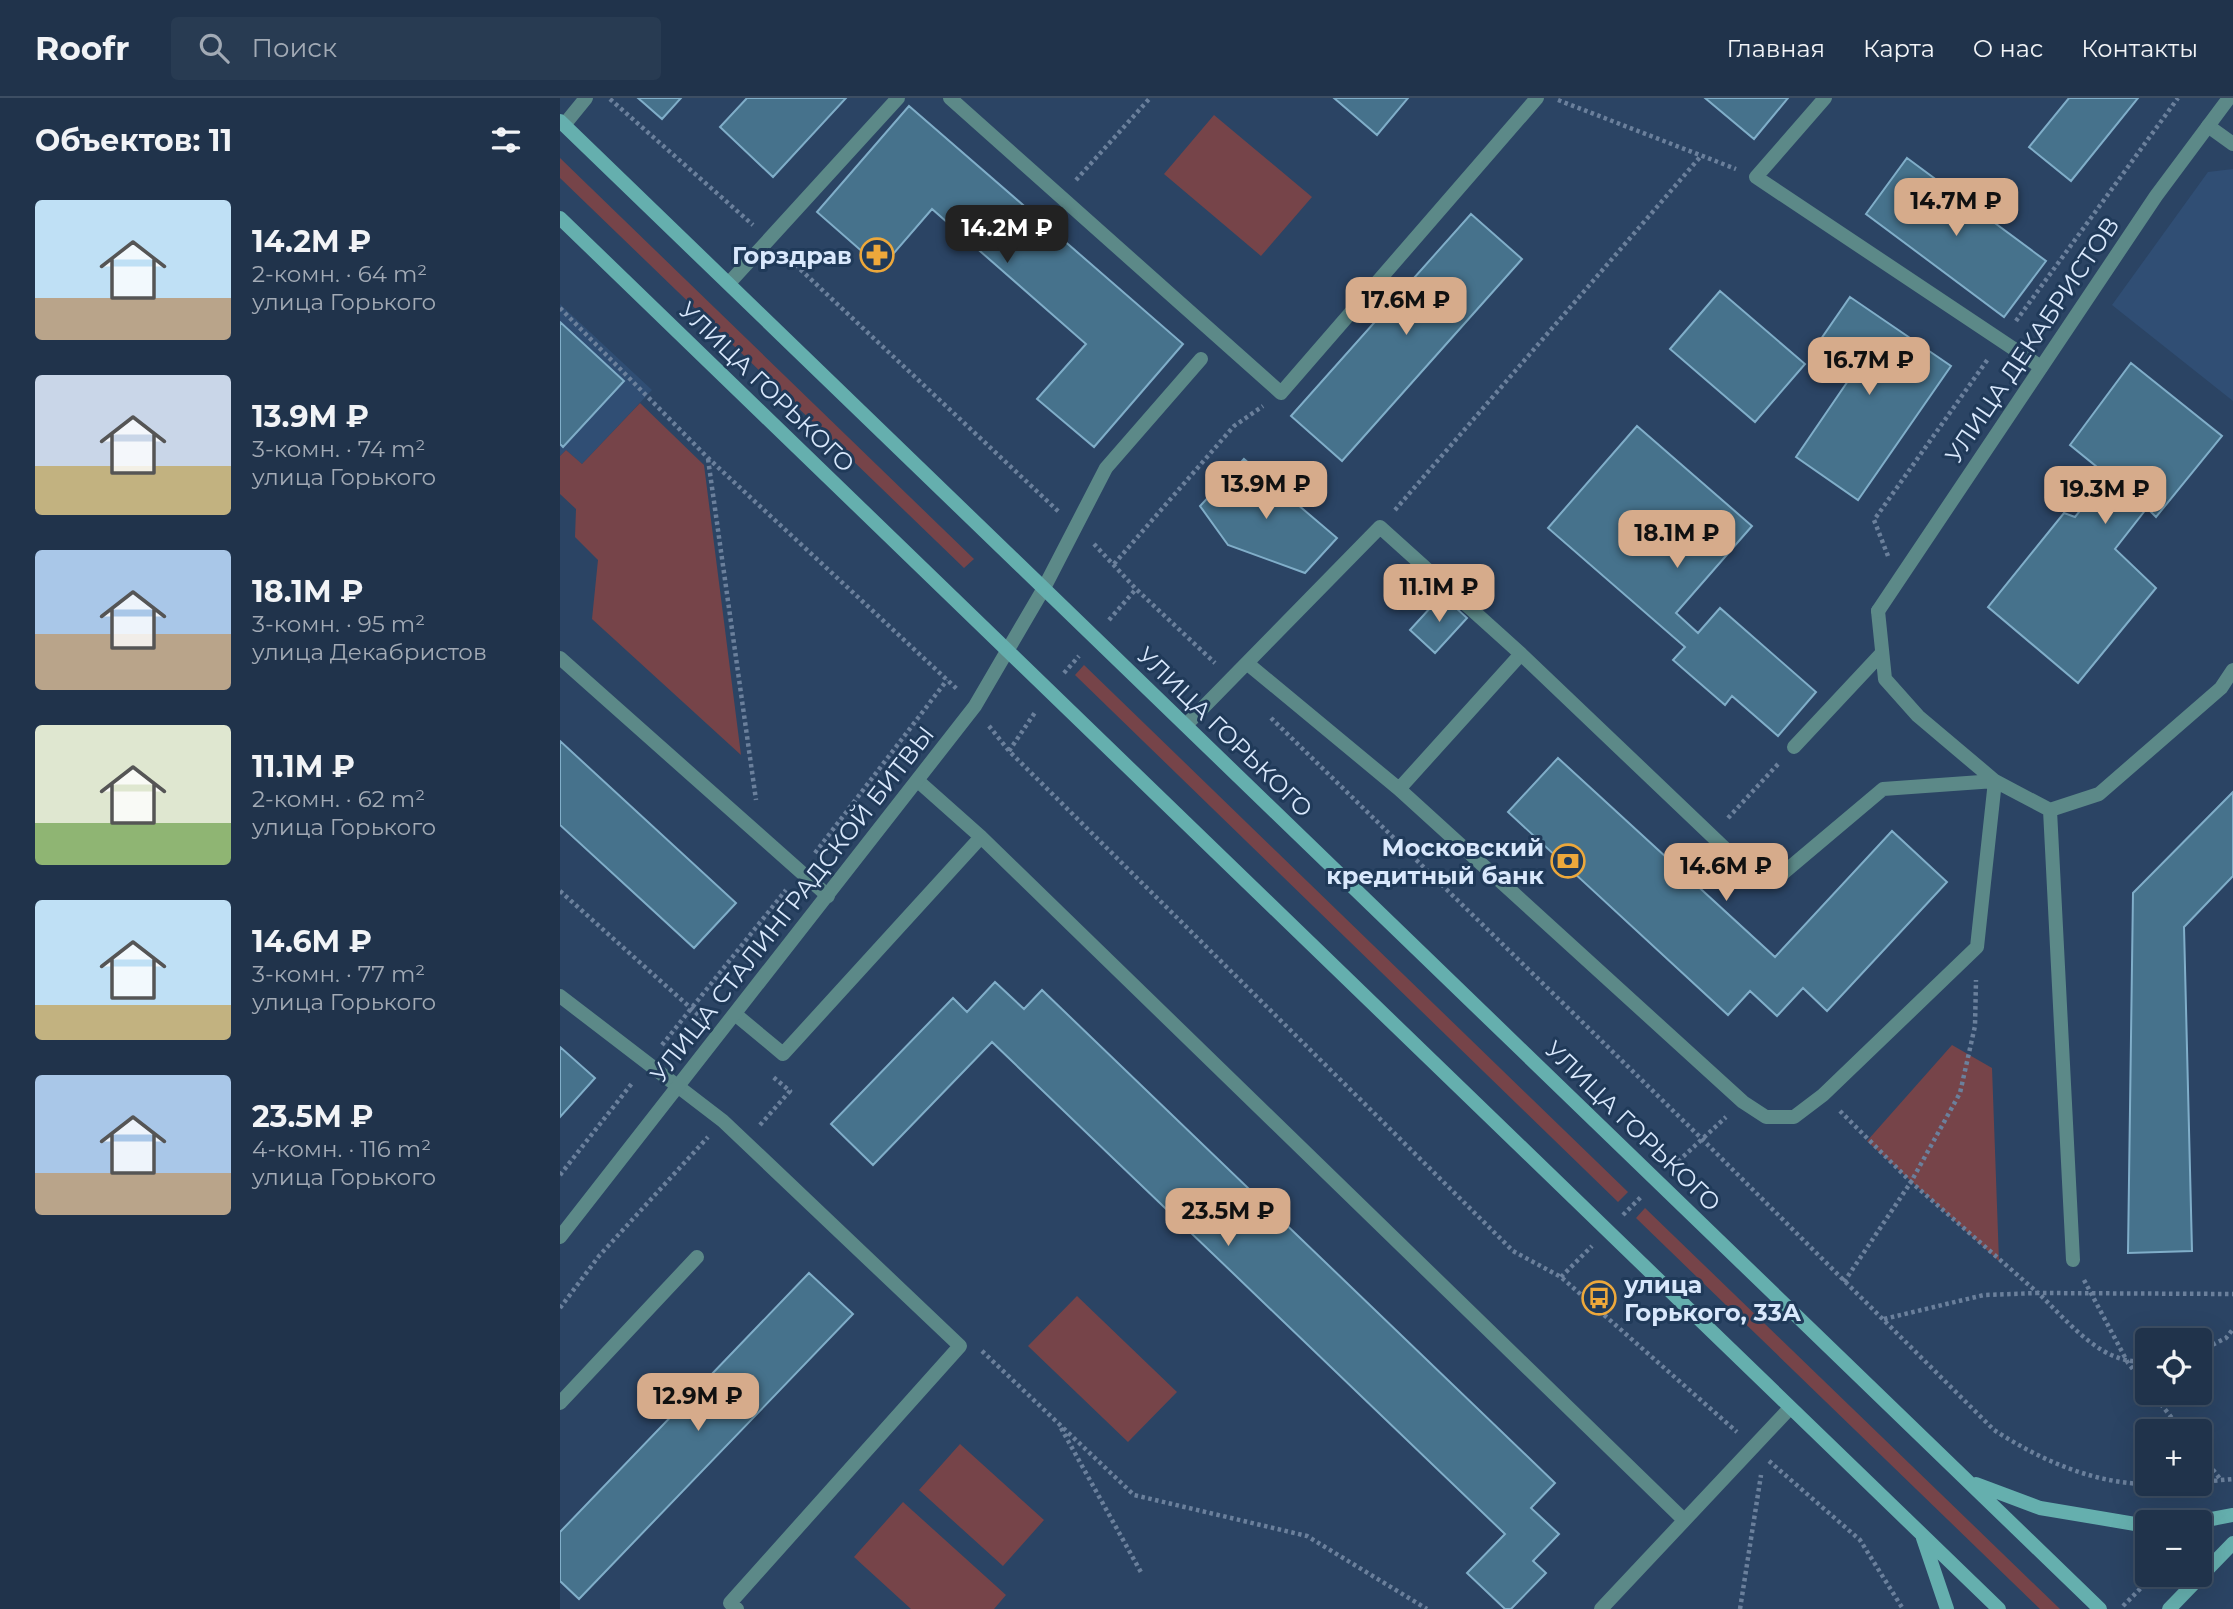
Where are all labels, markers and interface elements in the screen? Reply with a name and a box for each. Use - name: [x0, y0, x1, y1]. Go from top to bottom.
- search box: [171, 17, 661, 80]
- text: Roofr: [35, 28, 129, 68]
- icon: search: [195, 29, 233, 67]
- text: Поиск: [251, 32, 337, 64]
- text: Главная: [1727, 34, 1825, 63]
- text: Карта: [1863, 34, 1935, 63]
- text: О нас: [1973, 34, 2043, 63]
- text: Контакты: [2081, 34, 2198, 63]
- icon: filters: [487, 121, 525, 159]
- text: Объектов: 11: [35, 122, 232, 159]
- pin: 14.7M ₽: [1891, 178, 2021, 238]
- text: 14.7M ₽: [1910, 187, 2002, 215]
- pin: 14.2M ₽: [942, 206, 1072, 265]
- street label: УЛИЦА ДЕКАБРИСТОВ: [1939, 212, 2125, 468]
- text: 14.2M ₽: [961, 214, 1053, 242]
- text: 14.2M ₽: [252, 223, 371, 260]
- icon: home: [91, 228, 175, 312]
- pharmacy icon: Горздрав: [858, 236, 896, 274]
- place label: Горздрав: [732, 241, 852, 270]
- text: 2-комн. · 64 m²: [252, 260, 427, 288]
- pin: 17.6M ₽: [1341, 278, 1471, 337]
- text: 17.6M ₽: [1362, 286, 1450, 314]
- text: улица Горького: [252, 288, 436, 316]
- street label: УЛИЦА ГОРЬКОГО: [673, 296, 861, 478]
- pin: 16.7M ₽: [1804, 338, 1934, 397]
- text: 16.7M ₽: [1824, 346, 1914, 374]
- text: 13.9M ₽: [252, 398, 369, 435]
- icon: home: [91, 403, 175, 487]
- text: 3-комн. · 74 m²: [252, 435, 425, 463]
- pin: 13.9M ₽: [1201, 462, 1331, 521]
- text: улица Горького: [252, 463, 436, 491]
- pin: 19.3M ₽: [2040, 466, 2170, 526]
- text: 13.9M ₽: [1221, 470, 1311, 498]
- text: 19.3M ₽: [2060, 475, 2150, 503]
- pin: 18.1M ₽: [1612, 510, 1742, 570]
- text: 18.1M ₽: [1634, 519, 1720, 547]
- pin: 11.1M ₽: [1374, 564, 1504, 624]
- text: 18.1M ₽: [252, 573, 363, 610]
- text: 11.1M ₽: [1399, 573, 1479, 601]
- icon: home: [91, 578, 175, 662]
- text: 3-комн. · 95 m²: [252, 610, 425, 638]
- text: улица Декабристов: [252, 638, 487, 666]
- street label: УЛИЦА ГОРЬКОГО: [1131, 641, 1319, 823]
- street label: УЛИЦА СТАЛИНГРАДСКОЙ БИТВЫ: [644, 720, 940, 1088]
- text: 11.1M ₽: [252, 748, 355, 785]
- icon: home: [91, 753, 175, 837]
- text: 2-комн. · 62 m²: [252, 785, 425, 813]
- text: улица Горького: [252, 813, 436, 841]
- place label: Московский кредитный банк: [1326, 833, 1545, 890]
- bank icon: Московский кредитный банк: [1549, 842, 1587, 880]
- pin: 14.6M ₽: [1661, 844, 1791, 903]
- text: 14.6M ₽: [1680, 852, 1772, 880]
- text: 14.6M ₽: [252, 923, 372, 960]
- icon: home: [91, 928, 175, 1012]
- text: 3-комн. · 77 m²: [252, 960, 425, 988]
- text: улица Горького: [252, 988, 436, 1016]
- street label: УЛИЦА ГОРЬКОГО: [1539, 1035, 1727, 1217]
- text: 23.5M ₽: [252, 1098, 374, 1135]
- icon: home: [91, 1103, 175, 1187]
- text: 4-комн. · 116 m²: [252, 1135, 431, 1163]
- text: улица Горького: [252, 1163, 436, 1191]
- pin: 23.5M ₽: [1163, 1188, 1293, 1248]
- text: 23.5M ₽: [1181, 1197, 1275, 1225]
- place label: улица Горького, 33А: [1623, 1270, 1802, 1327]
- bus stop icon: улица Горького, 33А: [1580, 1279, 1618, 1317]
- map controls: [2135, 1328, 2212, 1587]
- button: locate: [2135, 1328, 2212, 1405]
- pin: 12.9M ₽: [633, 1374, 763, 1433]
- text: 12.9M ₽: [653, 1382, 743, 1410]
- button: +: [2135, 1419, 2212, 1496]
- button: −: [2135, 1510, 2212, 1587]

